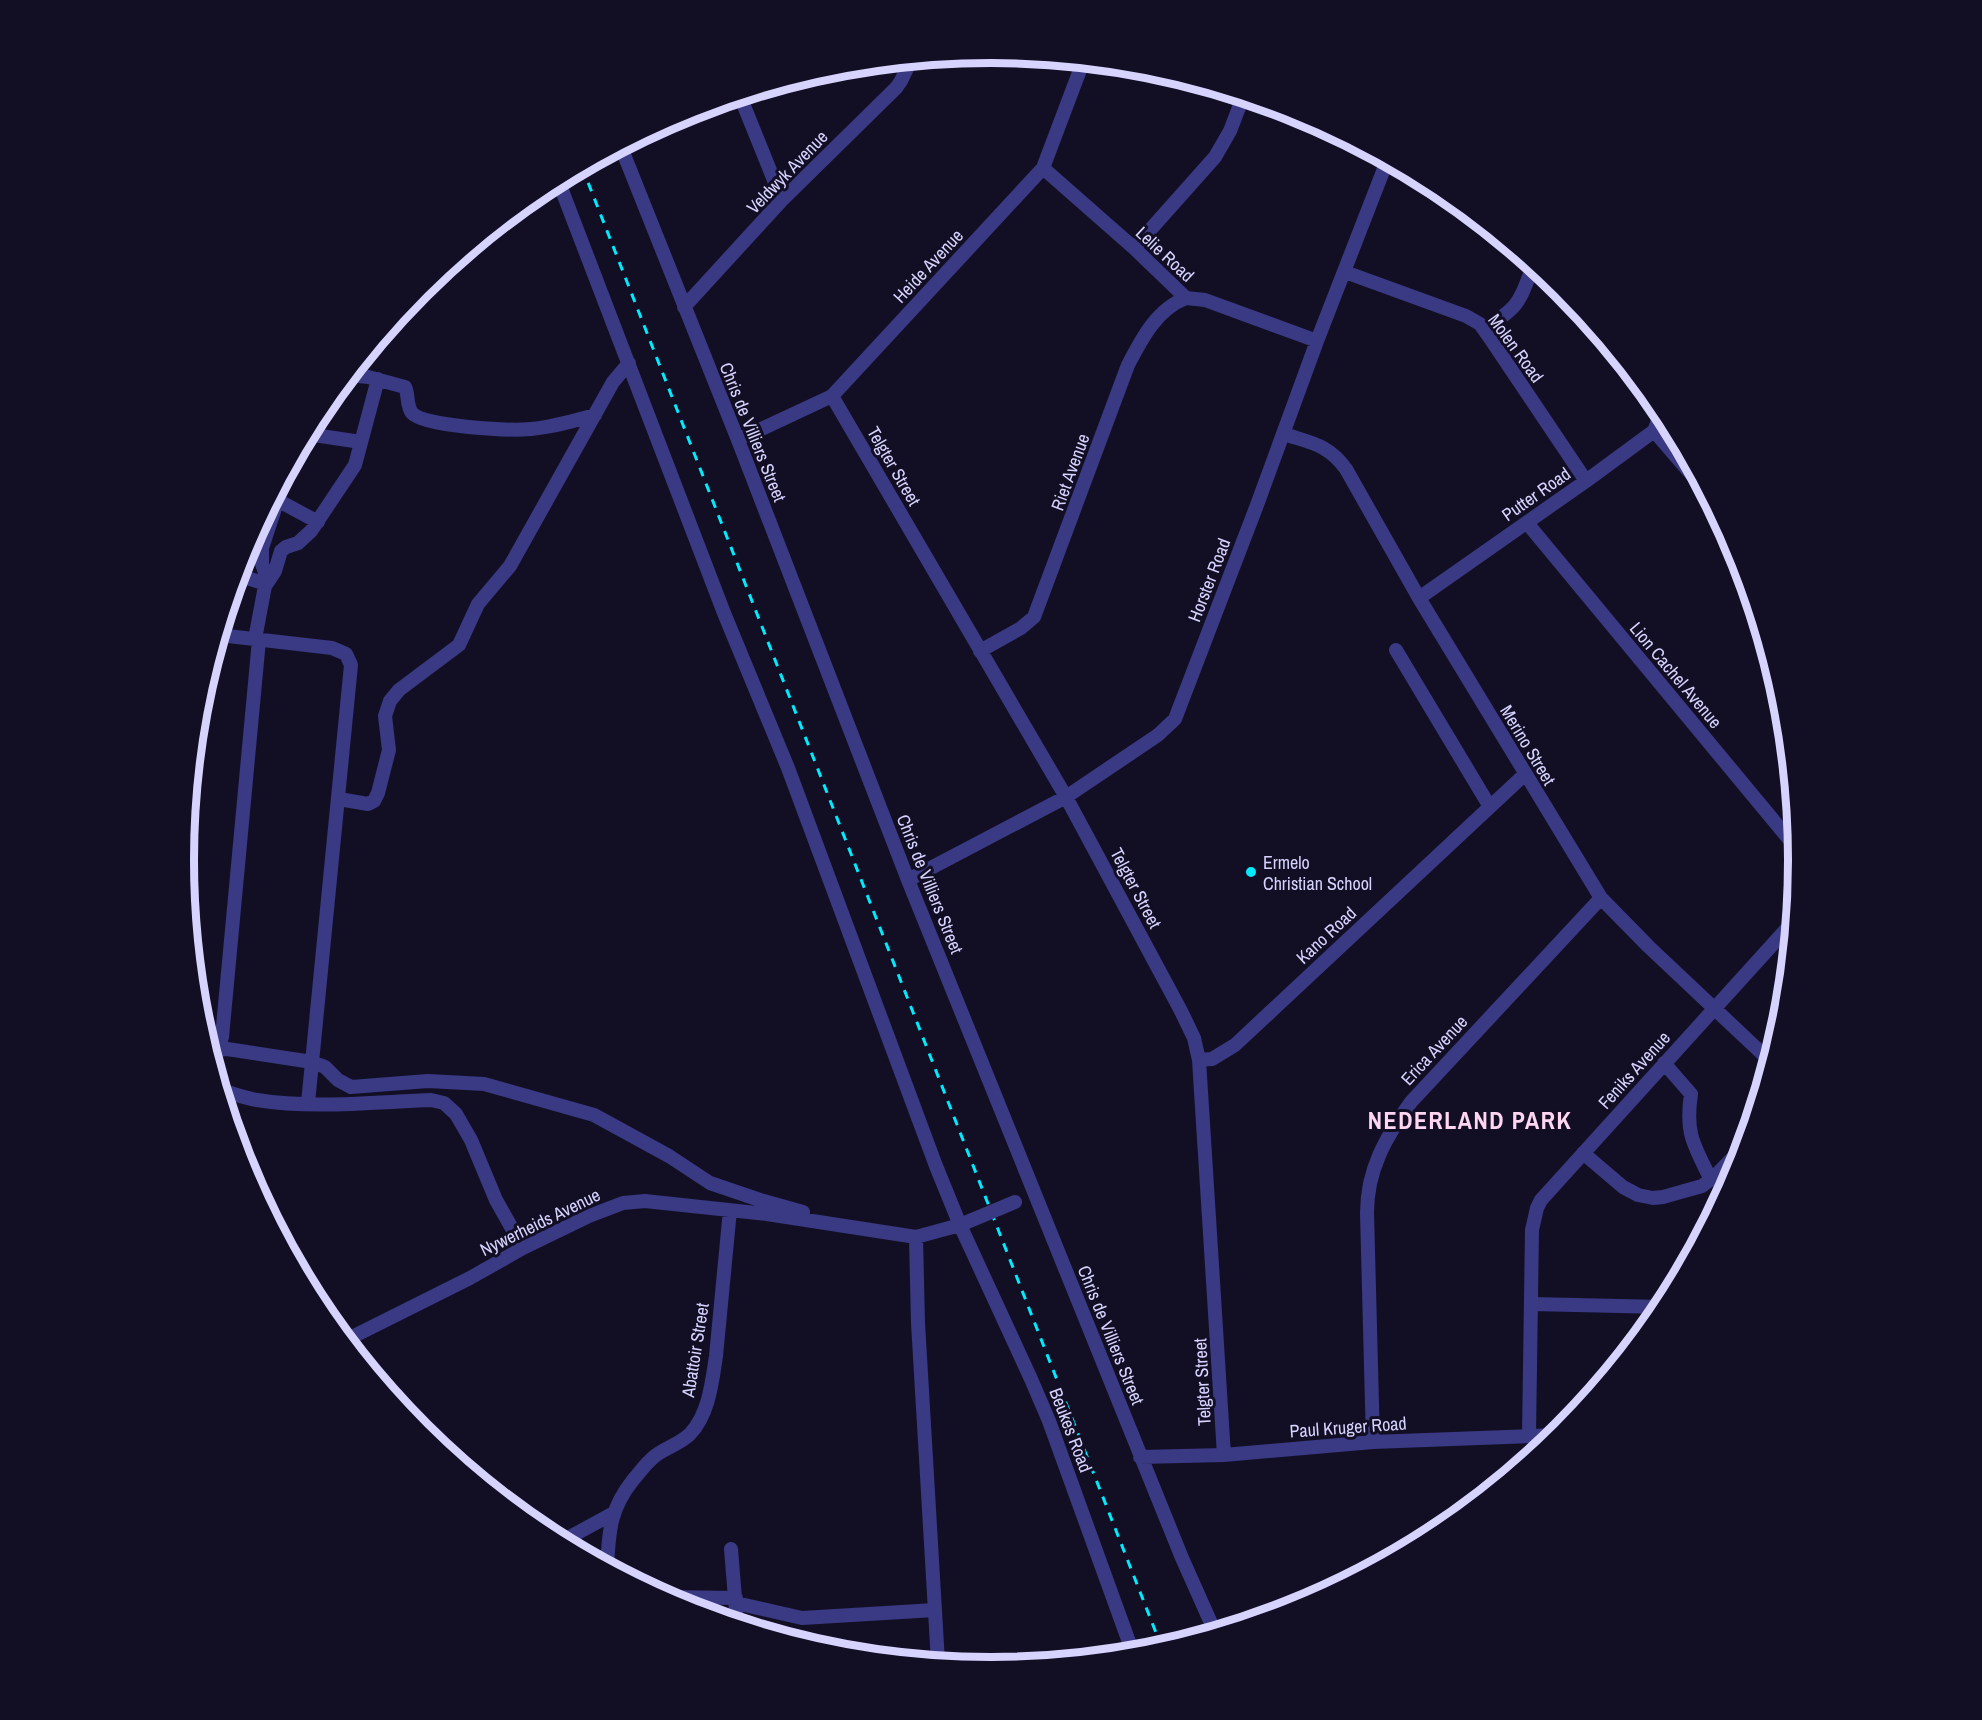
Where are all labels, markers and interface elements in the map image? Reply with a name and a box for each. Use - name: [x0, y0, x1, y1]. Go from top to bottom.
- street label: Veldwyk Avenue: [741, 125, 833, 219]
- street label: Lelie Road: [1130, 221, 1200, 287]
- street label: Heide Avenue: [887, 224, 969, 308]
- street label: Molen Road: [1482, 308, 1550, 388]
- street label: Chris de Villiers Street: [714, 359, 792, 505]
- street label: Telgter Street: [861, 422, 927, 510]
- street label: Riet Avenue: [1045, 430, 1095, 514]
- street label: Putter Road: [1497, 461, 1575, 527]
- street label: Horster Road: [1182, 535, 1236, 625]
- street label: Lion Cachel Avenue: [1624, 616, 1728, 734]
- street label: Merino Street: [1494, 700, 1562, 790]
- street label: Chris de Villiers Street: [891, 811, 969, 957]
- street label: Telgter Street: [1104, 843, 1168, 933]
- place label: Ermelo Christian School: [1263, 850, 1372, 896]
- marker: Ermelo Christian School: [1244, 865, 1258, 879]
- street label: Kano Road: [1290, 901, 1362, 969]
- street label: Erica Avenue: [1395, 1009, 1473, 1091]
- street label: Feniks Avenue: [1592, 1026, 1676, 1114]
- district label: NEDERLAND PARK: [1368, 1104, 1572, 1136]
- street label: Nywerheids Avenue: [476, 1182, 604, 1262]
- street label: Chris de Villiers Street: [1072, 1262, 1150, 1408]
- street label: Abattoir Street: [675, 1301, 715, 1400]
- street label: Telgter Street: [1187, 1338, 1217, 1426]
- street label: Beukes Road: [1043, 1384, 1099, 1476]
- street label: Paul Kruger Road: [1289, 1410, 1407, 1444]

